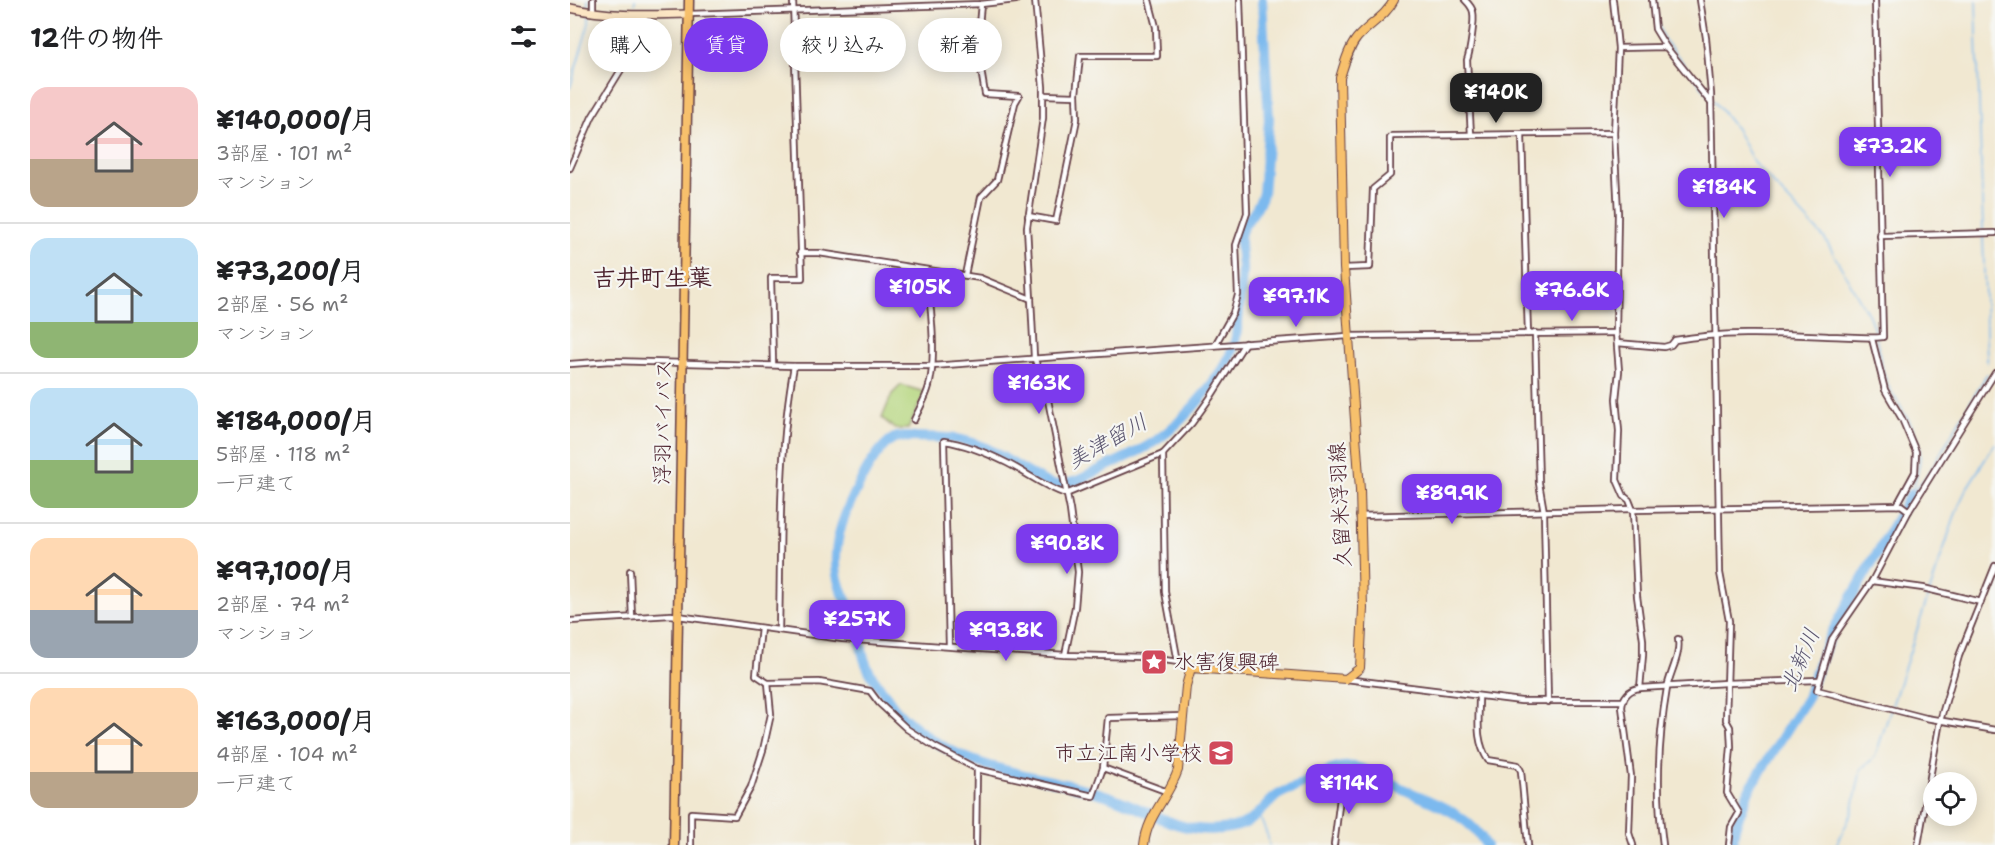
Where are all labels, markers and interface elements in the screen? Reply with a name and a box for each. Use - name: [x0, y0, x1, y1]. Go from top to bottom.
- chip: 購入: [588, 18, 672, 72]
- chip: 賃貸: [684, 18, 768, 72]
- chip: 絞り込み: [780, 18, 906, 72]
- chip: 新着: [918, 18, 1002, 72]
- text: 12件の物件: [30, 20, 163, 55]
- icon: filters: [507, 20, 540, 53]
- pin: ¥140K: [1454, 73, 1538, 124]
- text: ¥140K: [1464, 79, 1528, 105]
- text: ¥140,000/月: [216, 102, 376, 137]
- icon: home: [78, 111, 150, 183]
- pin: ¥73.2K: [1841, 127, 1939, 178]
- text: ¥73.2K: [1853, 133, 1927, 159]
- text: 3部屋 · 101 m²: [216, 140, 352, 166]
- pin: ¥184K: [1682, 168, 1766, 219]
- text: マンション: [216, 169, 315, 195]
- text: ¥184K: [1692, 174, 1756, 200]
- text: ¥73,200/月: [216, 253, 365, 288]
- icon: home: [78, 262, 150, 334]
- district label: 吉井町生葉: [592, 262, 712, 294]
- pin: ¥105K: [878, 268, 962, 319]
- pin: ¥76.6K: [1523, 271, 1621, 322]
- text: ¥105K: [889, 274, 951, 300]
- pin: ¥97.1K: [1247, 277, 1345, 328]
- text: ¥76.6K: [1535, 277, 1609, 303]
- text: ¥97.1K: [1263, 283, 1329, 309]
- text: 2部屋 · 56 m²: [216, 291, 348, 317]
- text: マンション: [216, 320, 315, 346]
- street label: 浮羽バイパス: [648, 359, 678, 485]
- pin: ¥163K: [997, 364, 1081, 415]
- text: ¥163K: [1007, 370, 1071, 396]
- text: ¥184,000/月: [216, 403, 377, 438]
- water label: 美津留川: [1061, 407, 1153, 475]
- icon: home: [78, 412, 150, 484]
- text: 5部屋 · 118 m²: [216, 441, 351, 467]
- street label: 久留米浮羽線: [1323, 441, 1357, 569]
- text: 一戸建て: [216, 470, 296, 496]
- pin: ¥89.9K: [1403, 474, 1501, 525]
- text: ¥89.9K: [1416, 480, 1488, 506]
- pin: ¥90.8K: [1018, 524, 1116, 575]
- text: ¥90.8K: [1030, 530, 1104, 556]
- text: ¥97,100/月: [216, 553, 356, 588]
- icon: home: [78, 562, 150, 634]
- text: 2部屋 · 74 m²: [216, 591, 350, 617]
- pin: ¥257K: [815, 600, 899, 651]
- text: ¥257K: [823, 606, 891, 632]
- pin: ¥93.8K: [957, 611, 1055, 662]
- text: ¥93.8K: [969, 617, 1043, 643]
- text: マンション: [216, 620, 315, 646]
- water label: 北新川: [1774, 624, 1826, 696]
- place icon: 水害復興碑: [1139, 647, 1169, 677]
- place label: 水害復興碑: [1174, 648, 1279, 676]
- text: ¥163,000/月: [216, 703, 376, 738]
- icon: home: [78, 712, 150, 784]
- school or university icon: 市立江南小学校: [1206, 738, 1236, 768]
- place label: 市立江南小学校: [1055, 739, 1202, 767]
- text: 4部屋 · 104 m²: [216, 741, 358, 767]
- pin: ¥114K: [1307, 764, 1391, 815]
- text: 一戸建て: [216, 770, 296, 796]
- text: ¥114K: [1320, 770, 1378, 796]
- map controls: [1923, 772, 1977, 826]
- button: locate: [1923, 772, 1977, 826]

